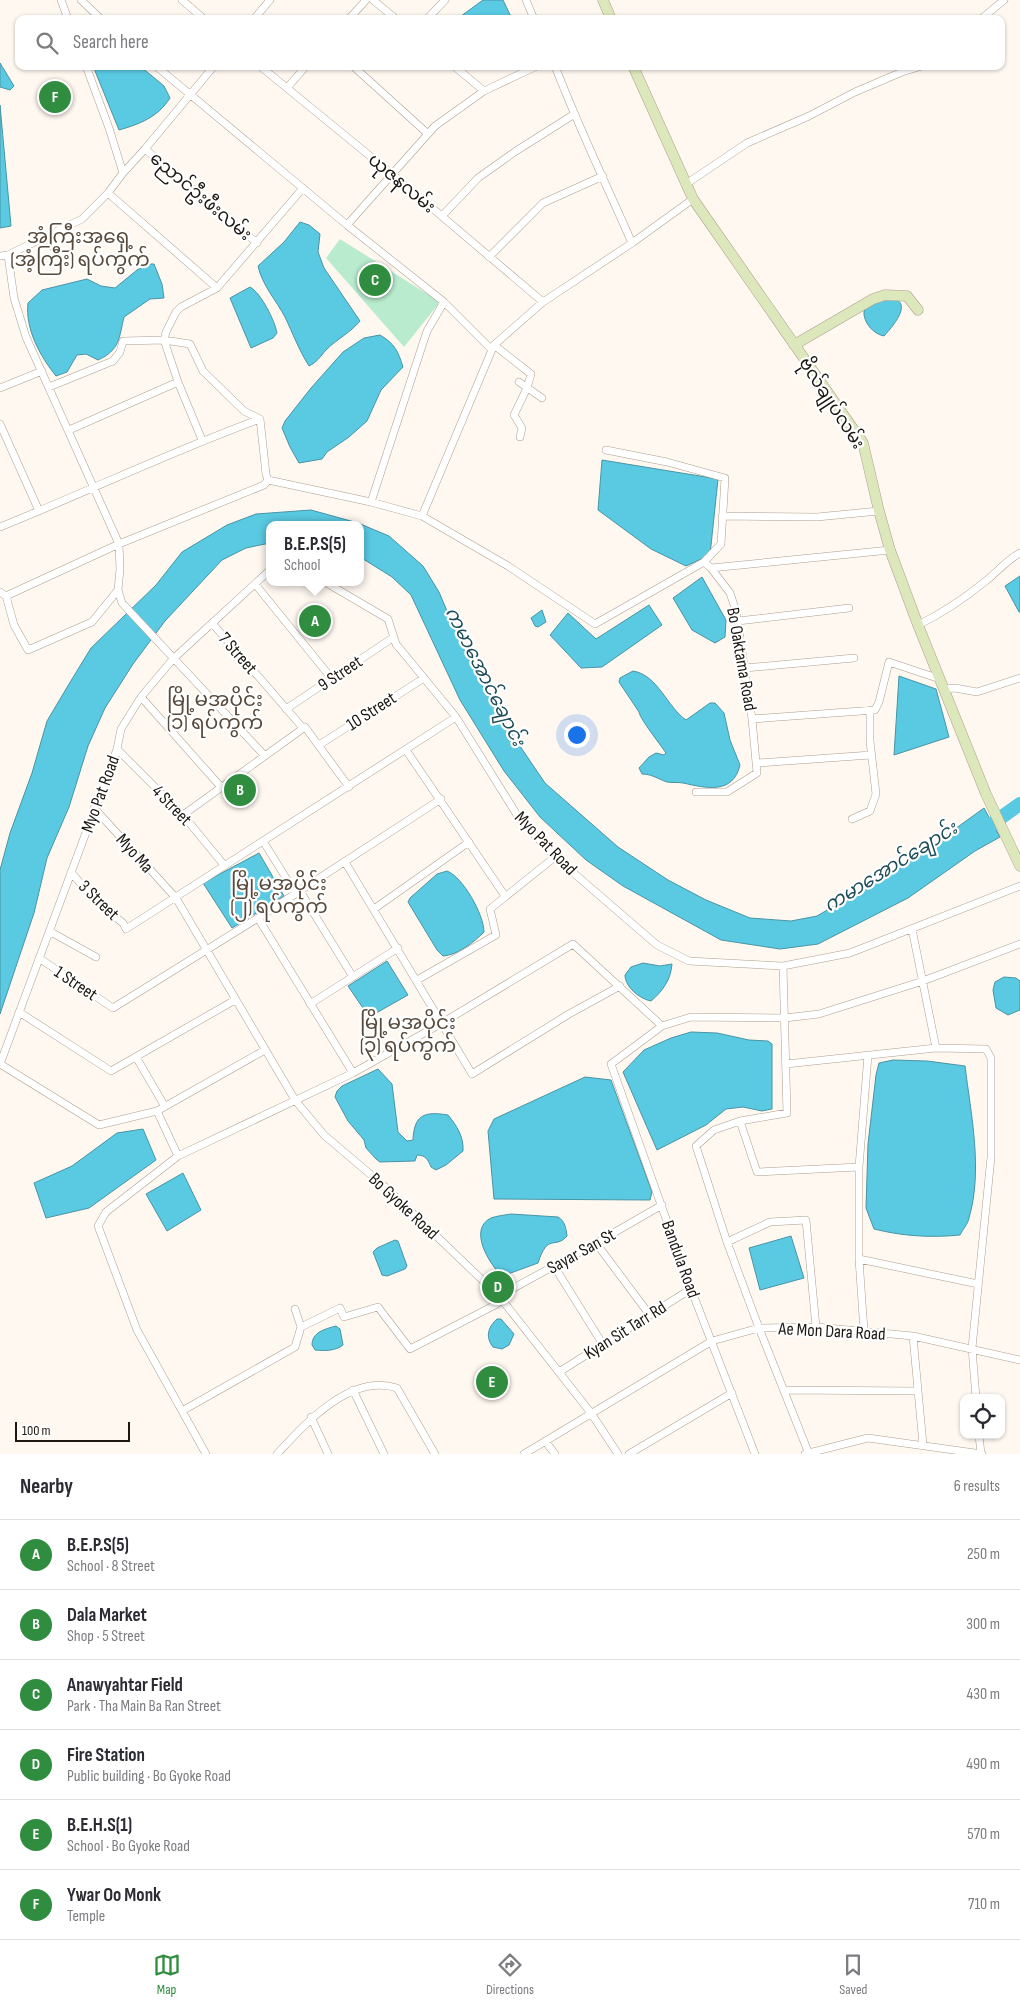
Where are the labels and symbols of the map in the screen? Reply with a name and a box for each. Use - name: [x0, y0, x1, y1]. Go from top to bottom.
- pin: F: [39, 78, 71, 116]
- street label: ညောင်ဦးဖီးလမ်း: [143, 145, 258, 248]
- street label: ယုဇနလမ်း: [361, 147, 442, 221]
- district label: အံ့ကြီးအရှေ့ (အံ့ကြီး) ရပ်ကွက်: [10, 222, 150, 275]
- pin: C: [359, 261, 391, 299]
- street label: ဗိုလ်ချုပ်လမ်း: [791, 351, 872, 455]
- pin: A: [299, 602, 331, 640]
- water label: ကမာအောင်ချောင်း: [437, 602, 533, 753]
- street label: Bo Oaktama Road: [722, 606, 761, 712]
- street label: 7 Street: [214, 628, 262, 679]
- street label: 9 Street: [314, 651, 367, 696]
- district label: မြို့မအပိုင်း (၁) ရပ်ကွက်: [167, 685, 263, 738]
- street label: 10 Street: [342, 687, 401, 735]
- your location: [564, 722, 590, 748]
- street label: Myo Pat Road: [77, 753, 124, 836]
- pin: B: [224, 771, 256, 809]
- street label: 4 Street: [147, 781, 196, 830]
- street label: Myo Pat Road: [510, 807, 581, 880]
- water label: ကမာအောင်ချောင်း: [818, 814, 965, 920]
- street label: Myo Ma: [112, 829, 158, 877]
- district label: မြို့မအပိုင်း (၂) ရပ်ကွက်: [230, 869, 328, 922]
- street label: 3 Street: [74, 876, 124, 925]
- street label: 1 Street: [50, 962, 102, 1006]
- district label: မြို့မအပိုင်း (၃) ရပ်ကွက်: [360, 1008, 456, 1061]
- street label: Bo Gyoke Road: [364, 1169, 443, 1244]
- street label: Bandula Road: [657, 1218, 704, 1301]
- street label: Sayar San St: [544, 1224, 619, 1279]
- pin: D: [482, 1268, 514, 1306]
- street label: Kyan Sit Tarr Rd: [580, 1297, 670, 1364]
- street label: Ae Mon Dara Road: [777, 1318, 886, 1345]
- pin: E: [476, 1363, 508, 1401]
- scale bar: [15, 1419, 130, 1442]

